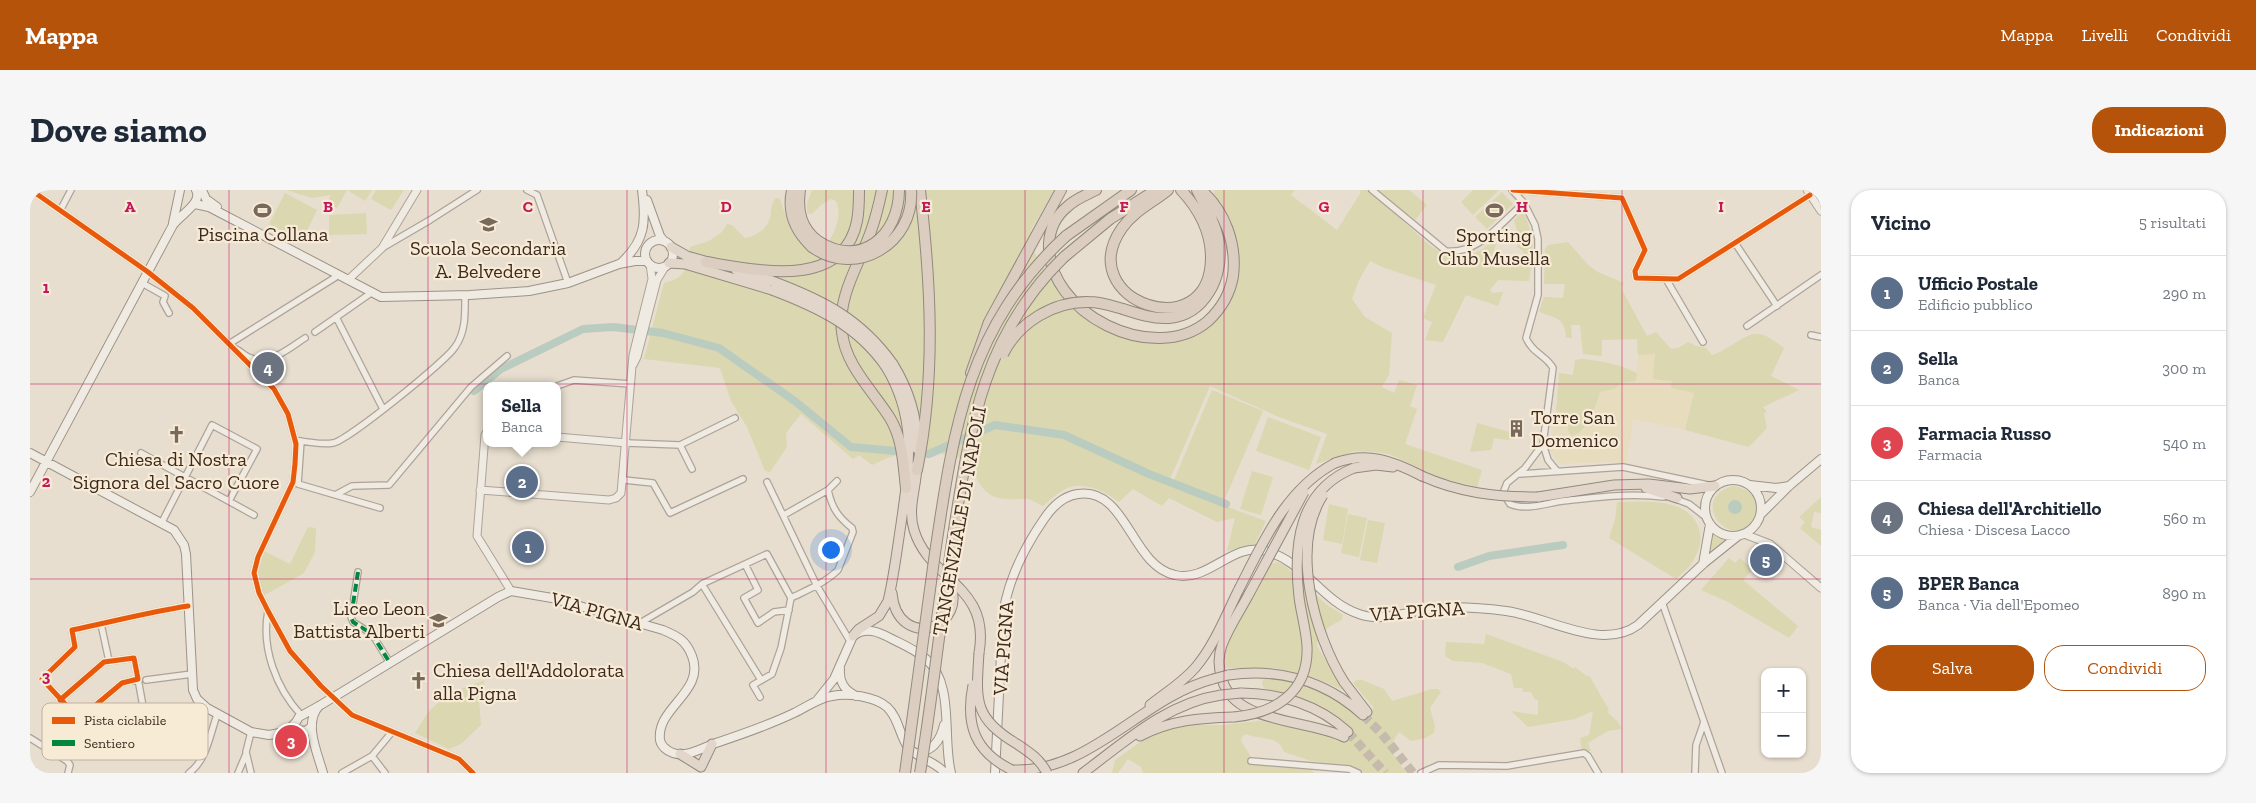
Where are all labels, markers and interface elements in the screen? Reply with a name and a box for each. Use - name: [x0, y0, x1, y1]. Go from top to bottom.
- text: Mappa: [25, 21, 98, 50]
- text: Mappa: [2001, 24, 2053, 46]
- text: Livelli: [2081, 24, 2128, 46]
- text: Condividi: [2156, 24, 2231, 46]
- button: Indicazioni: [2092, 107, 2226, 153]
- text: Dove siamo: [30, 109, 207, 151]
- text: A: [125, 197, 136, 216]
- text: B: [323, 197, 333, 216]
- text: C: [523, 197, 533, 216]
- text: D: [720, 197, 732, 216]
- text: E: [921, 197, 931, 216]
- text: F: [1119, 197, 1129, 216]
- text: G: [1319, 197, 1330, 216]
- text: H: [1516, 197, 1528, 216]
- text: I: [1718, 197, 1724, 216]
- sports icon: Piscina Collana: [253, 200, 273, 220]
- sports icon: Sporting Club Musella: [1484, 201, 1504, 221]
- text: Vicino: [1871, 210, 1931, 235]
- text: 5 risultati: [2139, 213, 2206, 232]
- school or university icon: Scuola Secondaria A. Belvedere: [478, 214, 498, 234]
- place label: Piscina Collana: [198, 222, 329, 246]
- place label: Sporting Club Musella: [1438, 223, 1550, 270]
- place label: Scuola Secondaria A. Belvedere: [410, 236, 566, 283]
- text: Ufficio Postale: [1918, 272, 2038, 295]
- text: 1: [43, 278, 50, 297]
- text: 1: [1884, 284, 1890, 303]
- text: 290 m: [2163, 284, 2206, 303]
- text: Edificio pubblico: [1918, 295, 2033, 314]
- text: Sella: [1918, 347, 1958, 370]
- pin: 4: [252, 349, 284, 387]
- text: 2: [1883, 359, 1891, 378]
- text: 300 m: [2162, 359, 2206, 378]
- text: Banca: [1918, 370, 1960, 389]
- popup: [483, 382, 561, 447]
- text: Sella: [501, 394, 541, 417]
- street label: TANGENZIALE DI NAPOLI: [927, 404, 991, 638]
- place label: Torre San Domenico: [1531, 405, 1619, 452]
- text: Banca: [501, 417, 543, 436]
- building icon: Torre San Domenico: [1507, 418, 1527, 438]
- text: Farmacia Russo: [1918, 422, 2051, 445]
- church icon: Chiesa di Nostra Signora del Sacro Cuore: [166, 425, 186, 445]
- text: 3: [1883, 434, 1891, 453]
- text: 540 m: [2163, 434, 2206, 453]
- text: Farmacia: [1918, 445, 1982, 464]
- place label: Chiesa di Nostra Signora del Sacro Cuore: [73, 447, 279, 494]
- pin: 2: [506, 463, 538, 501]
- text: 2: [42, 472, 51, 491]
- text: Chiesa dell'Architiello: [1918, 497, 2102, 520]
- text: 4: [1882, 509, 1892, 528]
- text: 560 m: [2163, 509, 2206, 528]
- text: Chiesa · Discesa Lacco: [1918, 520, 2070, 539]
- pin: 1: [512, 528, 544, 566]
- your location: [818, 537, 844, 563]
- pin: 5: [1750, 541, 1782, 579]
- text: BPER Banca: [1918, 572, 2019, 595]
- text: 5: [1883, 584, 1891, 603]
- text: 890 m: [2162, 584, 2206, 603]
- street label: VIA PIGNA: [547, 586, 647, 636]
- text: Banca · Via dell'Epomeo: [1918, 595, 2079, 614]
- place label: Liceo Leon Battista Alberti: [293, 596, 426, 643]
- street label: VIA PIGNA: [1368, 596, 1466, 626]
- street label: VIA PIGNA: [988, 599, 1018, 697]
- school or university icon: Liceo Leon Battista Alberti: [429, 610, 449, 630]
- button: Salva: [1871, 645, 2034, 691]
- button: Condividi: [2044, 645, 2206, 691]
- place label: Chiesa dell'Addolorata alla Pigna: [433, 658, 624, 705]
- text: 3: [42, 667, 51, 686]
- map controls: [1761, 668, 1806, 758]
- button: +: [1761, 668, 1806, 713]
- church icon: Chiesa dell'Addolorata alla Pigna: [409, 671, 429, 691]
- legend: [42, 703, 208, 760]
- text: Pista ciclabile: [84, 712, 167, 729]
- button: −: [1761, 713, 1806, 758]
- pin: 3: [275, 722, 307, 760]
- text: Sentiero: [84, 735, 135, 752]

